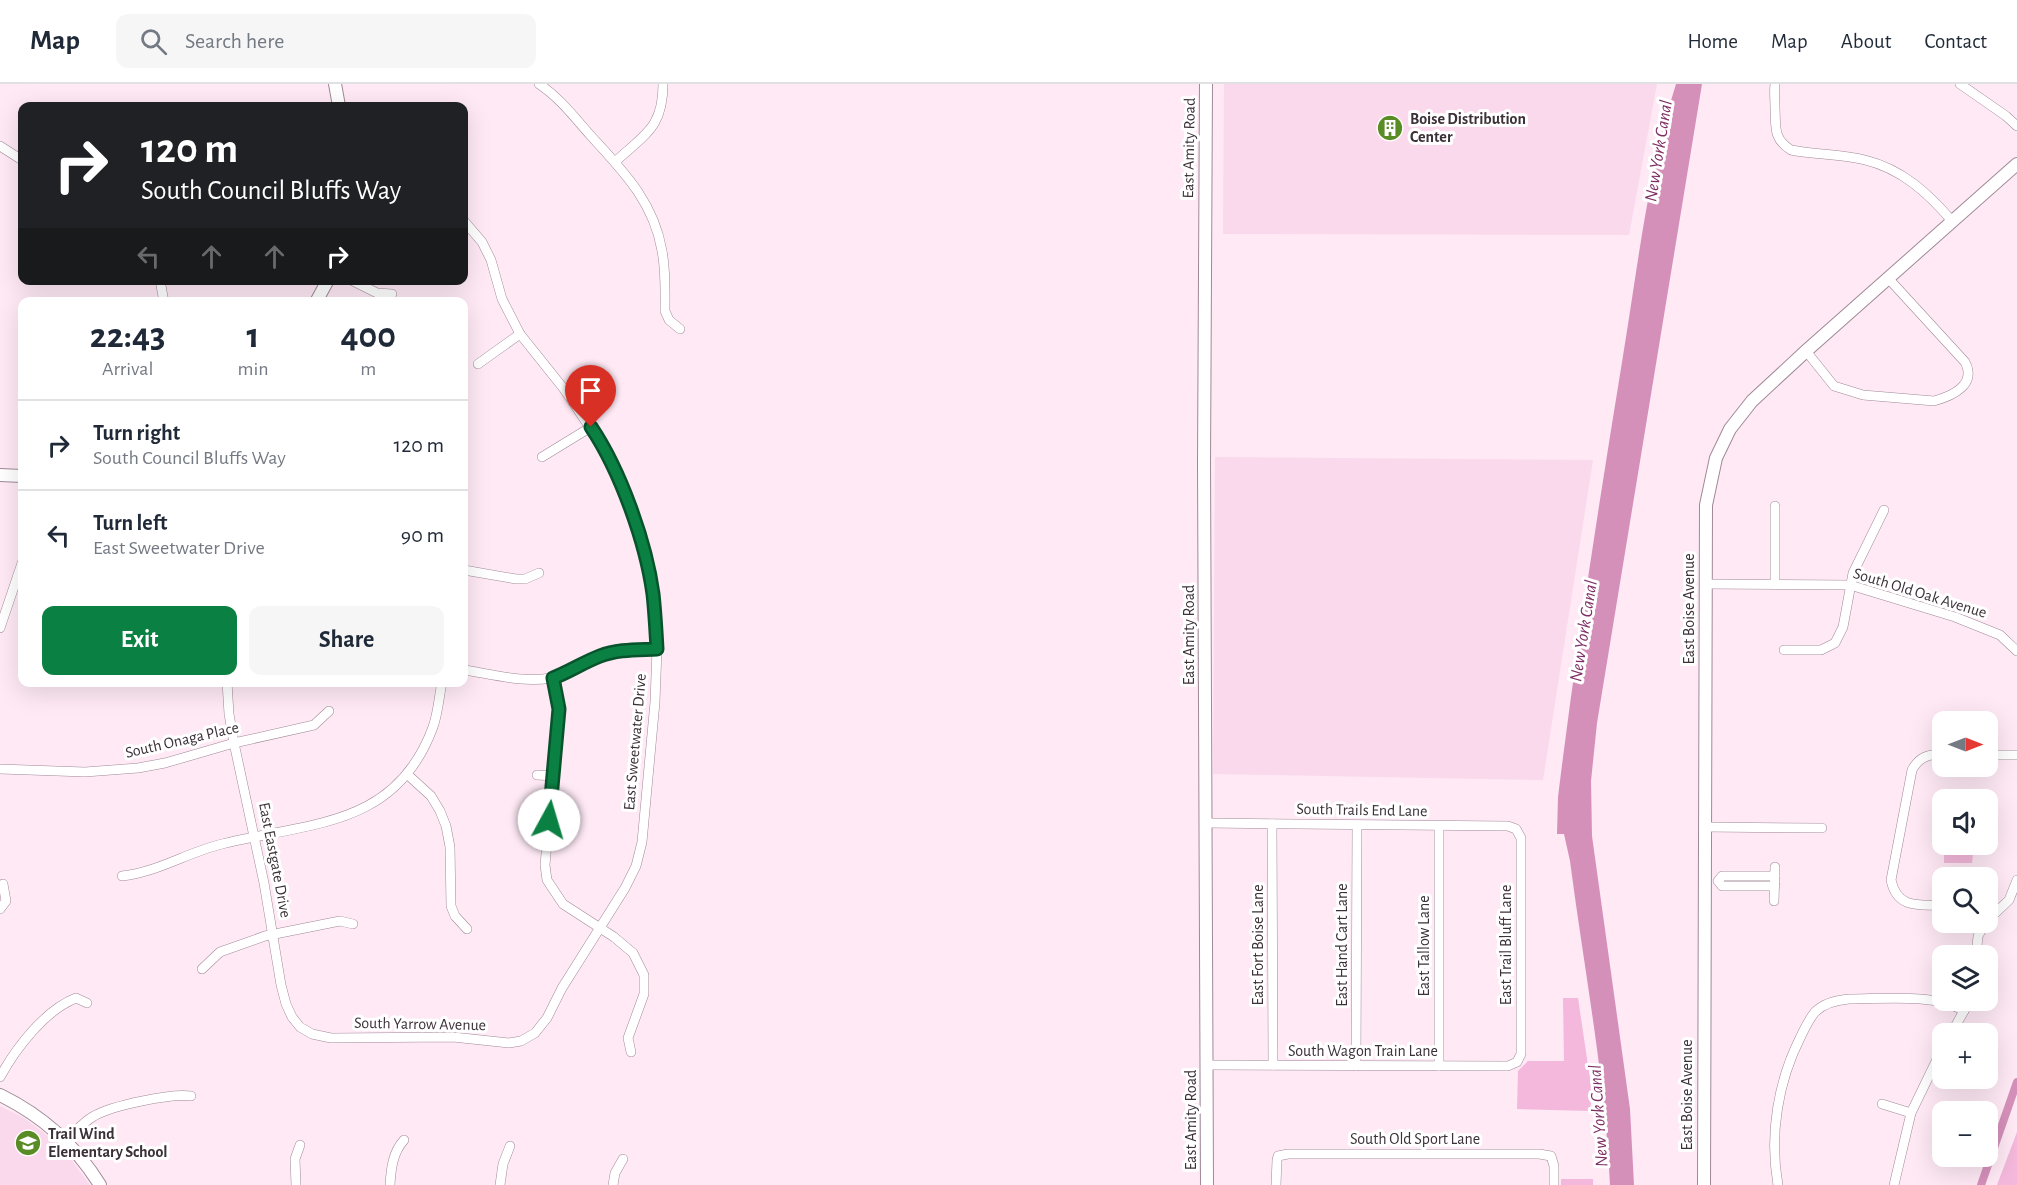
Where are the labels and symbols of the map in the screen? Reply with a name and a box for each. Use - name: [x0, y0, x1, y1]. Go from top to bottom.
- street label: East Amity Road: [1180, 98, 1199, 198]
- water label: New York Canal: [1642, 99, 1676, 203]
- place label: Boise Distribution Center: [1410, 111, 1526, 145]
- building icon: Boise Distribution Center: [1375, 113, 1405, 143]
- pin: [565, 365, 616, 427]
- street label: East Boise Avenue: [1681, 553, 1697, 665]
- street label: South Old Oak Avenue: [1851, 565, 1989, 621]
- water label: New York Canal: [1567, 579, 1601, 683]
- street label: East Amity Road: [1181, 585, 1198, 685]
- street label: East Sweetwater Drive: [621, 673, 649, 811]
- north arrow: [1932, 711, 1998, 777]
- street label: South Onaga Place: [124, 719, 240, 761]
- position arrow: [517, 788, 581, 852]
- street label: East Eastgate Drive: [256, 801, 294, 919]
- street label: South Trails End Lane: [1296, 801, 1428, 819]
- street label: East Hand Cart Lane: [1334, 883, 1350, 1007]
- street label: East Fort Boise Lane: [1250, 884, 1266, 1006]
- street label: East Trail Bluff Lane: [1498, 885, 1514, 1005]
- street label: East Tallow Lane: [1416, 895, 1432, 997]
- street label: South Yarrow Avenue: [354, 1015, 486, 1033]
- street label: East Boise Avenue: [1679, 1039, 1695, 1151]
- street label: South Wagon Train Lane: [1288, 1043, 1438, 1059]
- water label: New York Canal: [1586, 1064, 1612, 1168]
- street label: East Amity Road: [1183, 1070, 1200, 1170]
- place label: Trail Wind Elementary School: [48, 1126, 168, 1161]
- school or university icon: Trail Wind Elementary School: [13, 1128, 43, 1158]
- street label: South Old Sport Lane: [1350, 1131, 1480, 1147]

